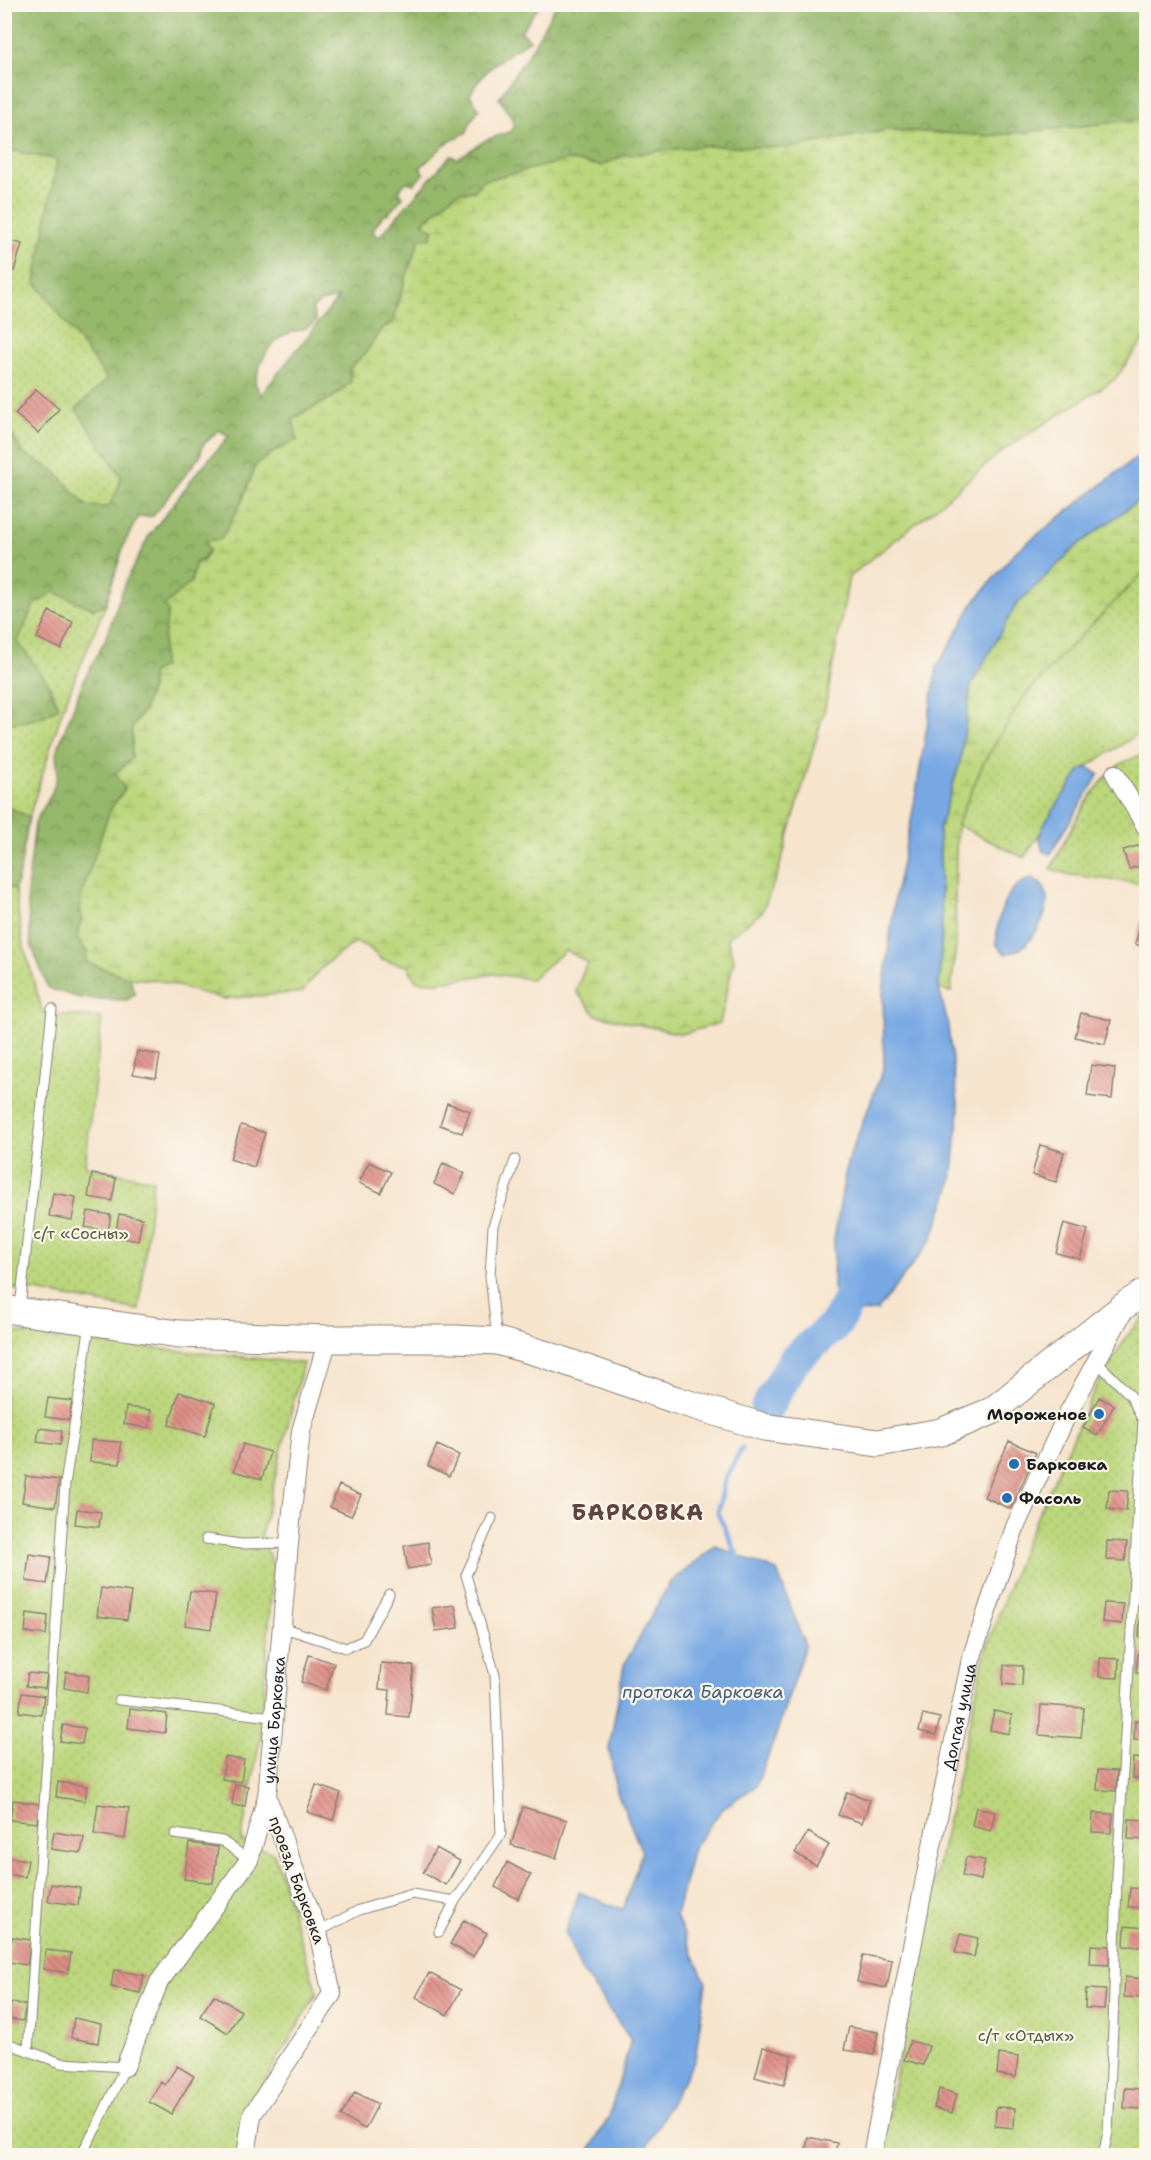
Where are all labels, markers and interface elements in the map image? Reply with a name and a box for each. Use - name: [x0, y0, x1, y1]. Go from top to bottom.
- park label: с/т «Сосны»: [33, 1223, 129, 1244]
- place label: Мороженое: [987, 1404, 1087, 1425]
- marker: Мороженое: [1092, 1407, 1106, 1421]
- place label: Барковка: [1026, 1454, 1108, 1475]
- marker: Барковка: [1007, 1457, 1021, 1471]
- place label: Фасоль: [1019, 1488, 1082, 1509]
- marker: Фасоль: [1000, 1491, 1014, 1505]
- district label: БАРКОВКА: [571, 1498, 705, 1527]
- street label: улица Барковка: [258, 1655, 290, 1785]
- street label: Долгая улица: [938, 1661, 980, 1772]
- water label: протока Барковка: [622, 1680, 784, 1704]
- street label: проезд Барковка: [264, 1813, 330, 1947]
- park label: с/т «Отдых»: [978, 2025, 1074, 2046]

